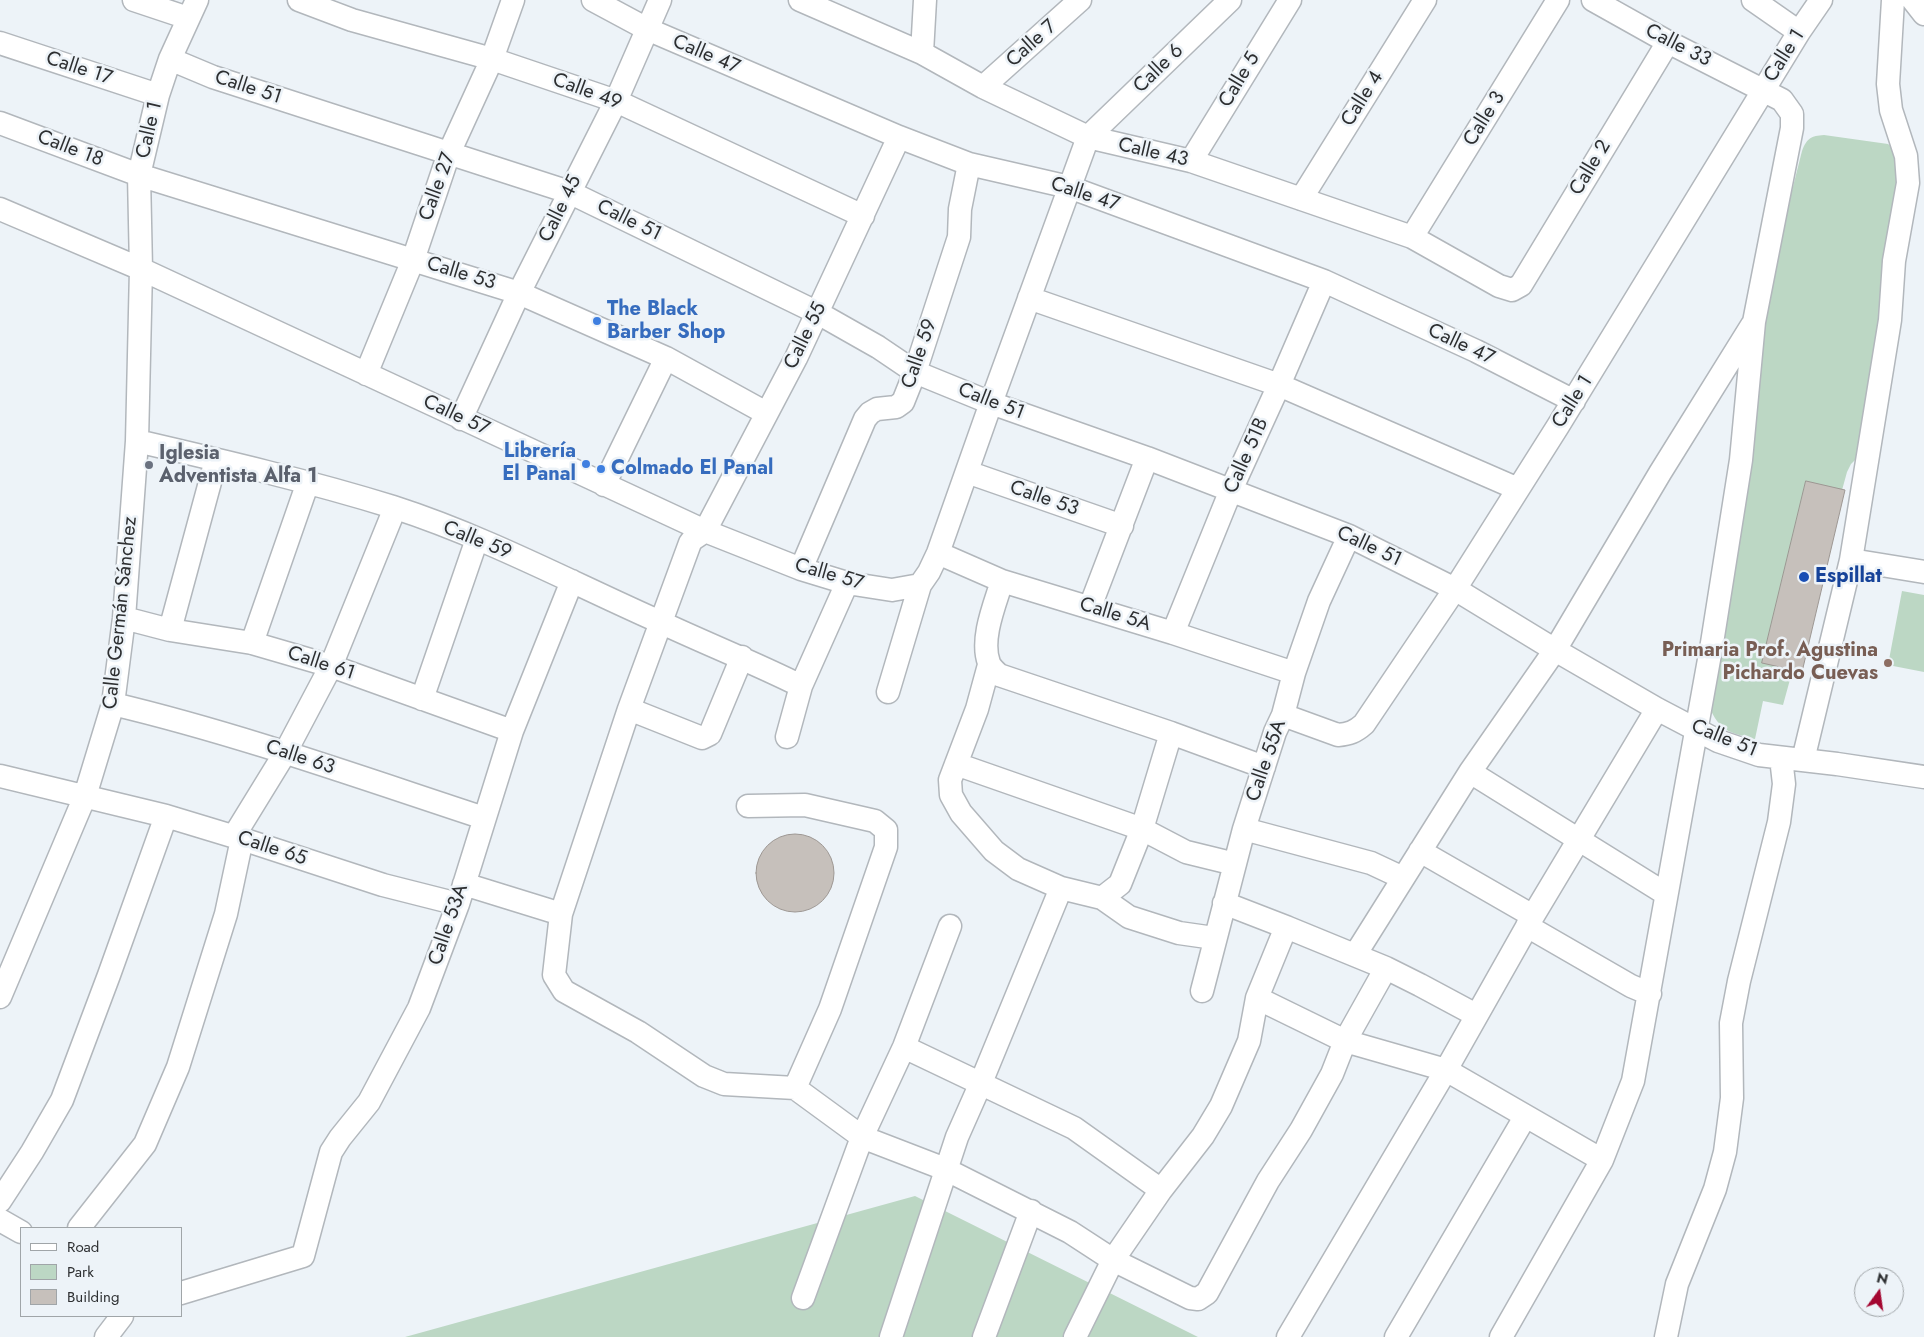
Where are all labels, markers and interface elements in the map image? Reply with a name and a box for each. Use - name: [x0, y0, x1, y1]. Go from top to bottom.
- street label: Calle 7: [1002, 15, 1062, 73]
- street label: Calle 33: [1641, 19, 1715, 73]
- street label: Calle 1: [1760, 25, 1810, 87]
- street label: Calle 47: [669, 30, 743, 80]
- street label: Calle 6: [1129, 39, 1189, 99]
- street label: Calle 17: [43, 47, 115, 91]
- street label: Calle 5: [1214, 48, 1266, 112]
- street label: Calle 51: [211, 66, 285, 110]
- street label: Calle 4: [1337, 67, 1389, 131]
- street label: Calle 49: [549, 68, 625, 116]
- street label: Calle 3: [1459, 87, 1511, 151]
- street label: Calle 1: [132, 99, 168, 161]
- street label: Calle 18: [34, 125, 106, 173]
- street label: Calle 43: [1116, 133, 1190, 173]
- street label: Calle 2: [1565, 136, 1617, 200]
- street label: Calle 27: [415, 150, 461, 224]
- street label: Calle 45: [534, 171, 588, 247]
- street label: Calle 47: [1048, 173, 1122, 217]
- street label: Calle 51: [593, 195, 665, 247]
- street label: Calle 53: [424, 252, 498, 296]
- place label: The Black Barber Shop: [607, 298, 725, 345]
- street label: Calle 55: [780, 299, 832, 373]
- marker: The Black Barber Shop: [591, 315, 603, 327]
- street label: Calle 59: [897, 316, 943, 392]
- street label: Calle 47: [1424, 319, 1498, 371]
- street label: Calle 1: [1548, 371, 1598, 433]
- street label: Calle 51: [954, 378, 1028, 426]
- street label: Calle 57: [419, 390, 493, 442]
- street label: Calle 51B: [1220, 414, 1274, 498]
- place label: Librería El Panal: [502, 440, 576, 487]
- place label: Iglesia Adventista Alfa 1: [159, 442, 317, 489]
- place label: Colmado El Panal: [611, 457, 773, 481]
- marker: Librería El Panal: [580, 458, 592, 470]
- marker: Iglesia Adventista Alfa 1: [143, 459, 155, 471]
- marker: Colmado El Panal: [595, 463, 607, 475]
- street label: Calle 53: [1007, 476, 1081, 522]
- street label: Calle Germán Sánchez: [99, 515, 143, 711]
- street label: Calle 59: [439, 516, 515, 566]
- street label: Calle 51: [1333, 522, 1405, 572]
- street label: Calle 57: [792, 554, 866, 596]
- place label: Espillat: [1815, 565, 1882, 589]
- marker: Espillat: [1797, 570, 1811, 584]
- street label: Calle 5A: [1076, 593, 1154, 637]
- place label: Primaria Prof. Agustina Pichardo Cuevas: [1662, 639, 1878, 686]
- street label: Calle 61: [284, 642, 358, 686]
- marker: Primaria Prof. Agustina Pichardo Cuevas: [1882, 657, 1894, 669]
- street label: Calle 51: [1687, 715, 1761, 763]
- street label: Calle 55A: [1242, 717, 1292, 805]
- street label: Calle 63: [262, 736, 338, 780]
- street label: Calle 65: [234, 827, 310, 871]
- street label: Calle 53A: [424, 881, 474, 969]
- legend: [20, 1227, 182, 1317]
- text: Road: [67, 1236, 99, 1258]
- text: Park: [67, 1261, 94, 1283]
- north arrow: [1854, 1267, 1904, 1317]
- text: N: [1875, 1267, 1890, 1289]
- text: Building: [67, 1286, 119, 1308]

